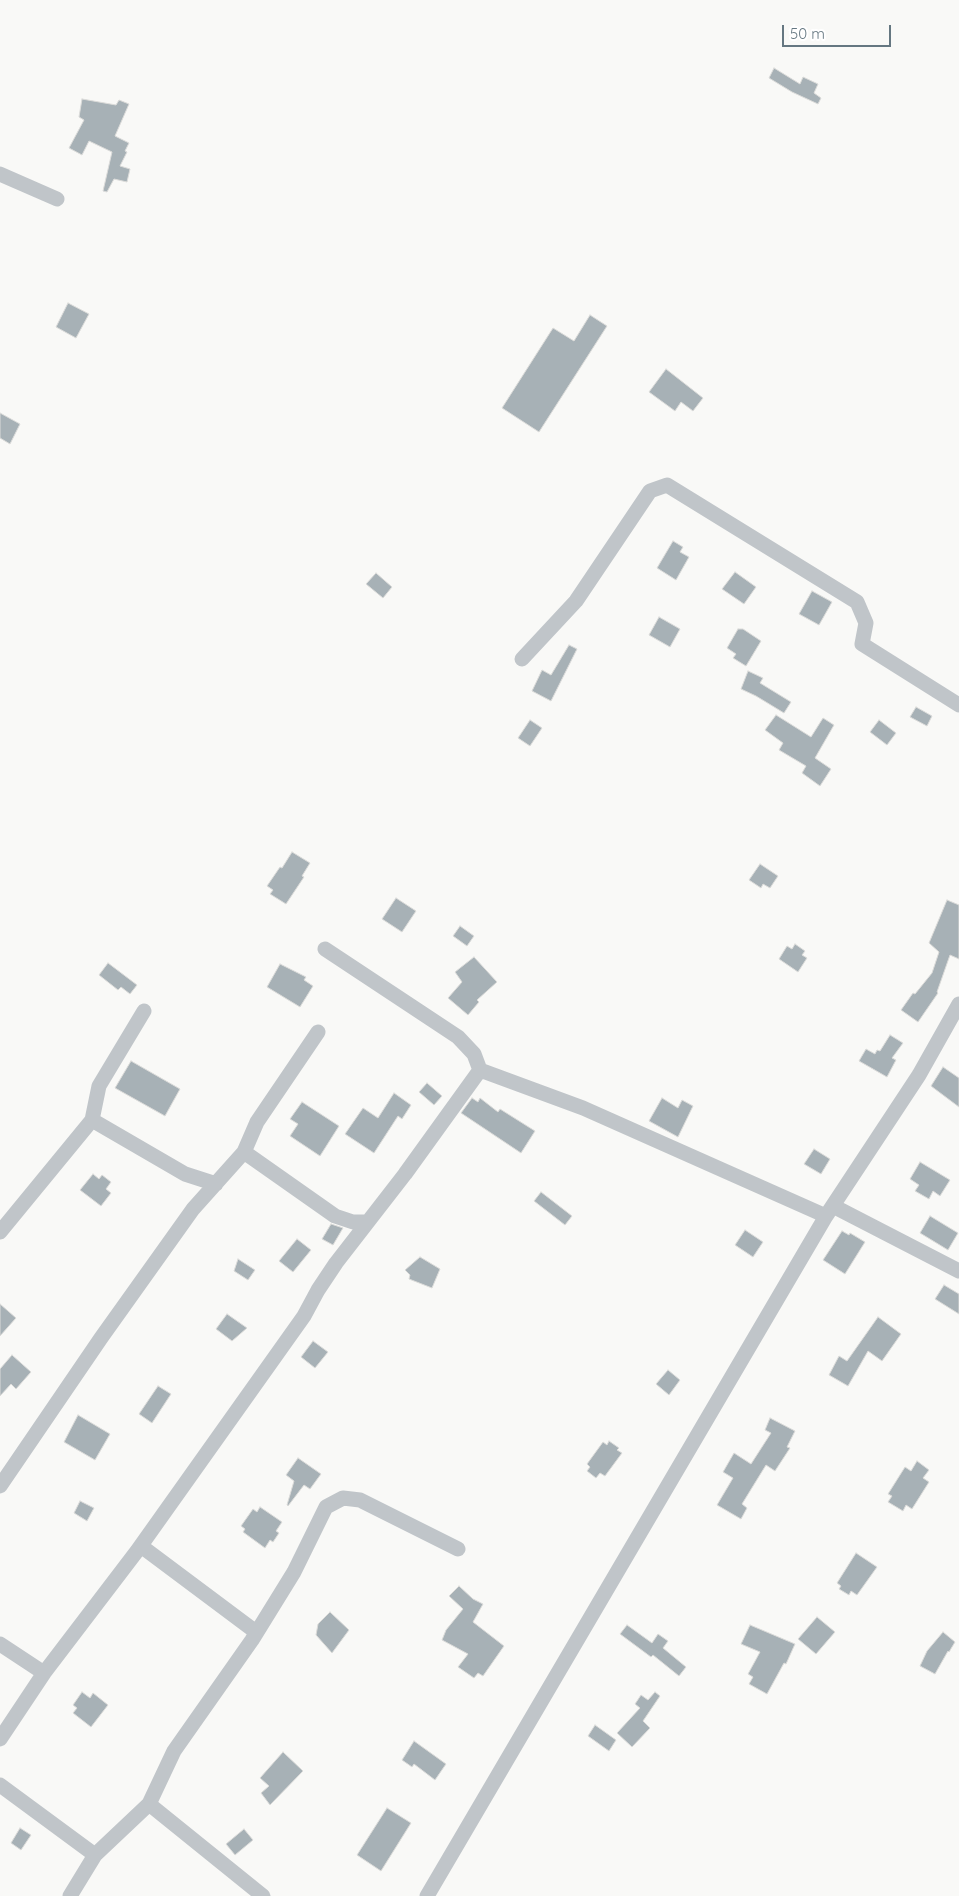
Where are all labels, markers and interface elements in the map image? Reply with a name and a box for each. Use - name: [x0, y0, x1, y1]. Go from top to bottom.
- scale bar: [784, 15, 893, 47]
- text: 50 m: [790, 24, 825, 43]

